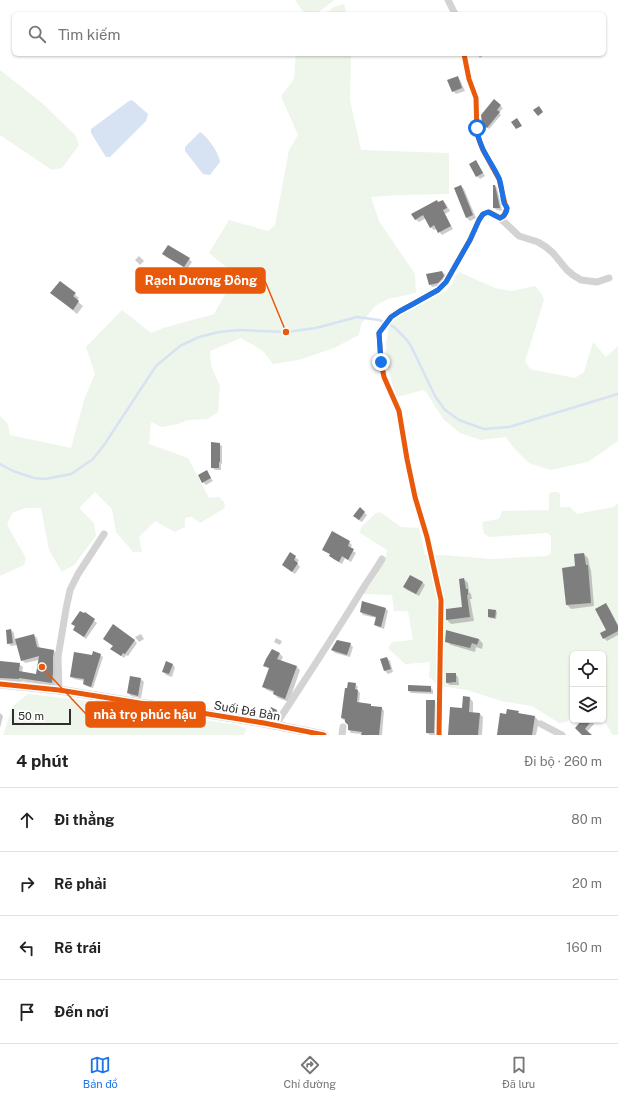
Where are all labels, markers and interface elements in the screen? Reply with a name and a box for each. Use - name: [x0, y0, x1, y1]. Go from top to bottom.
- search box: [12, 12, 606, 56]
- icon: search: [26, 23, 48, 45]
- text: Tìm kiếm: [58, 26, 120, 43]
- route start: [468, 119, 486, 137]
- callout: Rạch Dương Đông: [136, 268, 265, 293]
- text: Rạch Dương Đông: [145, 273, 257, 288]
- route end: [372, 353, 390, 371]
- map controls: [570, 651, 606, 723]
- button: locate: [570, 651, 606, 687]
- button: layers: [570, 687, 606, 723]
- street label: Suối Đá Bàn: [213, 698, 281, 724]
- callout: nhà trọ phúc hậu: [86, 702, 205, 727]
- scale bar: [12, 707, 71, 726]
- text: nhà trọ phúc hậu: [94, 707, 196, 722]
- text: 50 m: [18, 710, 44, 722]
- text: 4 phút: [16, 751, 69, 771]
- text: Đi bộ · 260 m: [524, 754, 602, 769]
- icon: ahead: [16, 809, 38, 831]
- text: Đi thẳng: [54, 811, 115, 828]
- text: 80 m: [571, 812, 602, 827]
- icon: right: [16, 873, 38, 895]
- text: Rẽ phải: [54, 875, 107, 892]
- text: 20 m: [572, 876, 602, 891]
- icon: left: [16, 937, 38, 959]
- text: Rẽ trái: [54, 939, 101, 956]
- text: 160 m: [566, 940, 602, 955]
- icon: arrive: [16, 1001, 38, 1023]
- text: Đến nơi: [54, 1003, 109, 1020]
- tab: Bản đồ: [83, 1054, 118, 1090]
- tab: Chỉ đường: [284, 1054, 336, 1090]
- tab: Đã lưu: [502, 1054, 535, 1090]

